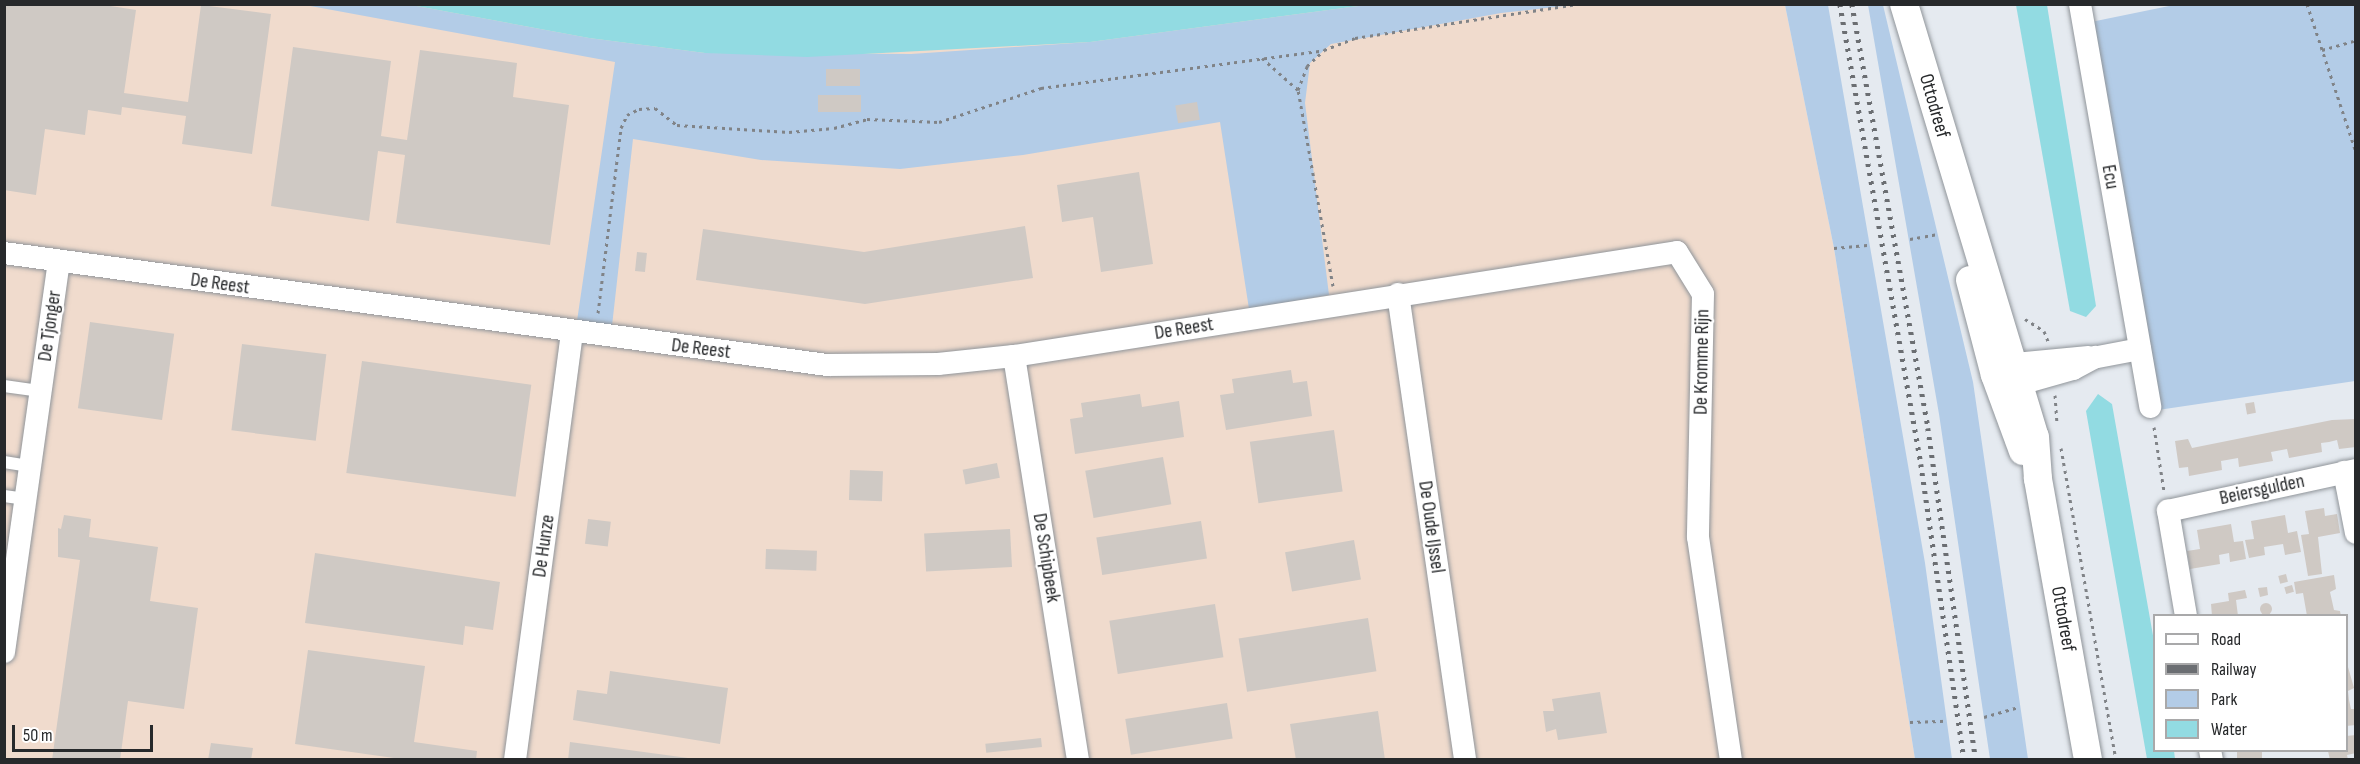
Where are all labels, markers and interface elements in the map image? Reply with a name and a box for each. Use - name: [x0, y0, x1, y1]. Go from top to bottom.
- street label: Ottodreef: [1913, 71, 1955, 141]
- street label: Ecu: [2096, 163, 2124, 191]
- street label: De Reest: [189, 268, 251, 300]
- street label: De Tjonger: [33, 289, 67, 363]
- street label: De Kromme Rijn: [1689, 309, 1715, 415]
- street label: De Reest: [1153, 313, 1215, 345]
- street label: De Reest: [670, 333, 732, 365]
- street label: Beiersgulden: [2217, 469, 2307, 511]
- street label: De Oude IJssel: [1413, 479, 1449, 575]
- street label: De Schipbeek: [1027, 512, 1065, 604]
- street label: De Hunze: [528, 513, 560, 579]
- street label: Ottodreef: [2045, 585, 2081, 653]
- legend: [2153, 614, 2348, 752]
- text: Road: [2211, 629, 2241, 650]
- text: Railway: [2211, 659, 2256, 680]
- text: Park: [2211, 689, 2237, 710]
- scale bar: [15, 713, 156, 751]
- text: Water: [2211, 719, 2247, 740]
- text: 50 m: [23, 725, 53, 746]

